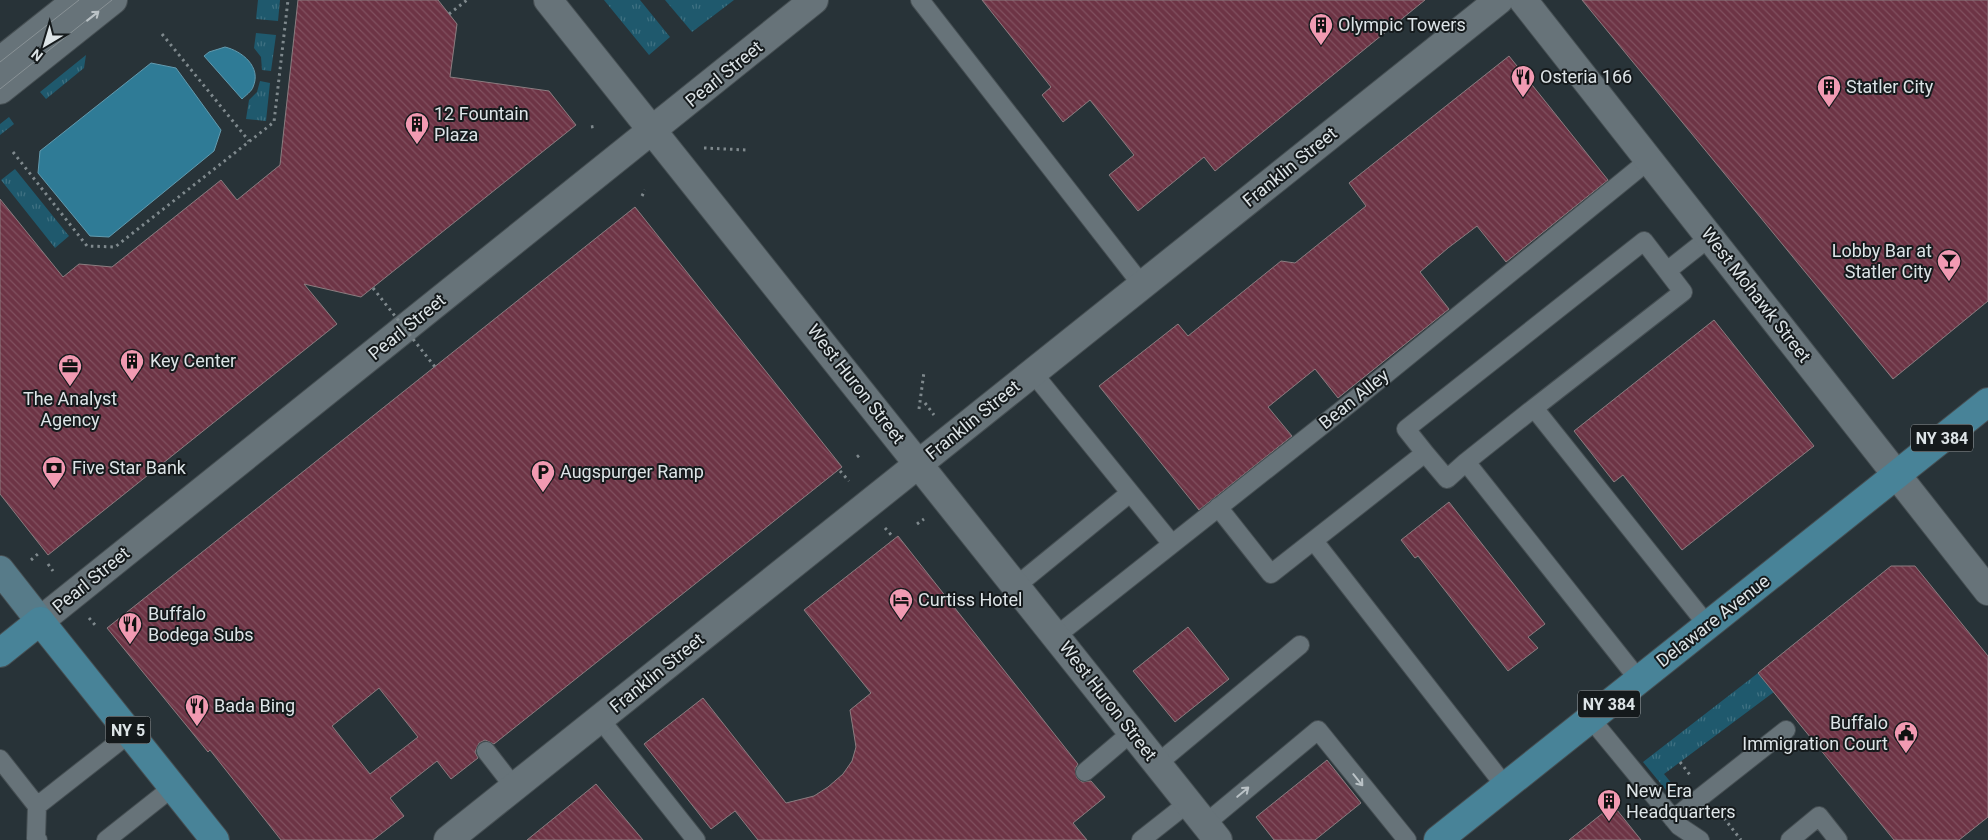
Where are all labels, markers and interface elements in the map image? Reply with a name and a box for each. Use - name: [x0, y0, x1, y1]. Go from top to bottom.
- one-way arrow: [86, 11, 99, 22]
- building icon: Olympic Towers: [1308, 12, 1334, 46]
- place label: Olympic Towers: [1338, 14, 1466, 35]
- north arrow: [20, 20, 70, 70]
- street label: Pearl Street: [681, 36, 767, 111]
- text: N: [28, 46, 46, 65]
- restaurant icon: Osteria 166: [1510, 64, 1536, 98]
- place label: Osteria 166: [1540, 66, 1632, 87]
- building icon: Statler City: [1816, 74, 1842, 108]
- place label: Statler City: [1846, 76, 1934, 97]
- place label: 12 Fountain Plaza: [434, 103, 529, 145]
- building icon: 12 Fountain Plaza: [404, 111, 430, 145]
- street label: Franklin Street: [1238, 122, 1341, 211]
- street label: West Mohawk Street: [1697, 223, 1816, 366]
- place label: Lobby Bar at Statler City: [1832, 240, 1932, 282]
- bar icon: Lobby Bar at Statler City: [1936, 248, 1962, 282]
- street label: Pearl Street: [364, 289, 450, 364]
- street label: West Huron Street: [803, 320, 910, 448]
- building icon: Key Center: [119, 348, 145, 382]
- place label: Key Center: [150, 350, 236, 371]
- office icon: The Analyst Agency: [57, 353, 83, 387]
- street label: Bean Alley: [1315, 364, 1393, 433]
- street label: Franklin Street: [921, 375, 1024, 464]
- place label: The Analyst Agency: [23, 388, 117, 430]
- road number: NY 384: [1911, 424, 1973, 452]
- bank icon: Five Star Bank: [41, 455, 67, 489]
- place label: Five Star Bank: [72, 457, 187, 478]
- parking icon: Augspurger Ramp: [530, 459, 556, 493]
- place label: Augspurger Ramp: [560, 461, 704, 482]
- street label: Pearl Street: [48, 542, 134, 617]
- street label: Delaware Avenue: [1652, 570, 1773, 671]
- hotel icon: Curtiss Hotel: [888, 587, 914, 621]
- place label: Curtiss Hotel: [918, 589, 1022, 610]
- place label: Buffalo Bodega Subs: [148, 603, 254, 645]
- restaurant icon: Buffalo Bodega Subs: [117, 611, 143, 645]
- street label: Franklin Street: [605, 628, 708, 717]
- street label: West Huron Street: [1055, 637, 1162, 765]
- road number: NY 384: [1578, 691, 1640, 718]
- restaurant icon: Bada Bing: [184, 693, 210, 727]
- place label: Bada Bing: [214, 695, 295, 716]
- place label: Buffalo Immigration Court: [1742, 712, 1888, 754]
- road number: NY 5: [106, 716, 150, 744]
- public building icon: Buffalo Immigration Court: [1893, 720, 1919, 754]
- one-way arrow: [1353, 773, 1364, 786]
- place label: New Era Headquarters: [1626, 780, 1736, 822]
- one-way arrow: [1236, 787, 1249, 798]
- building icon: New Era Headquarters: [1596, 788, 1622, 822]

